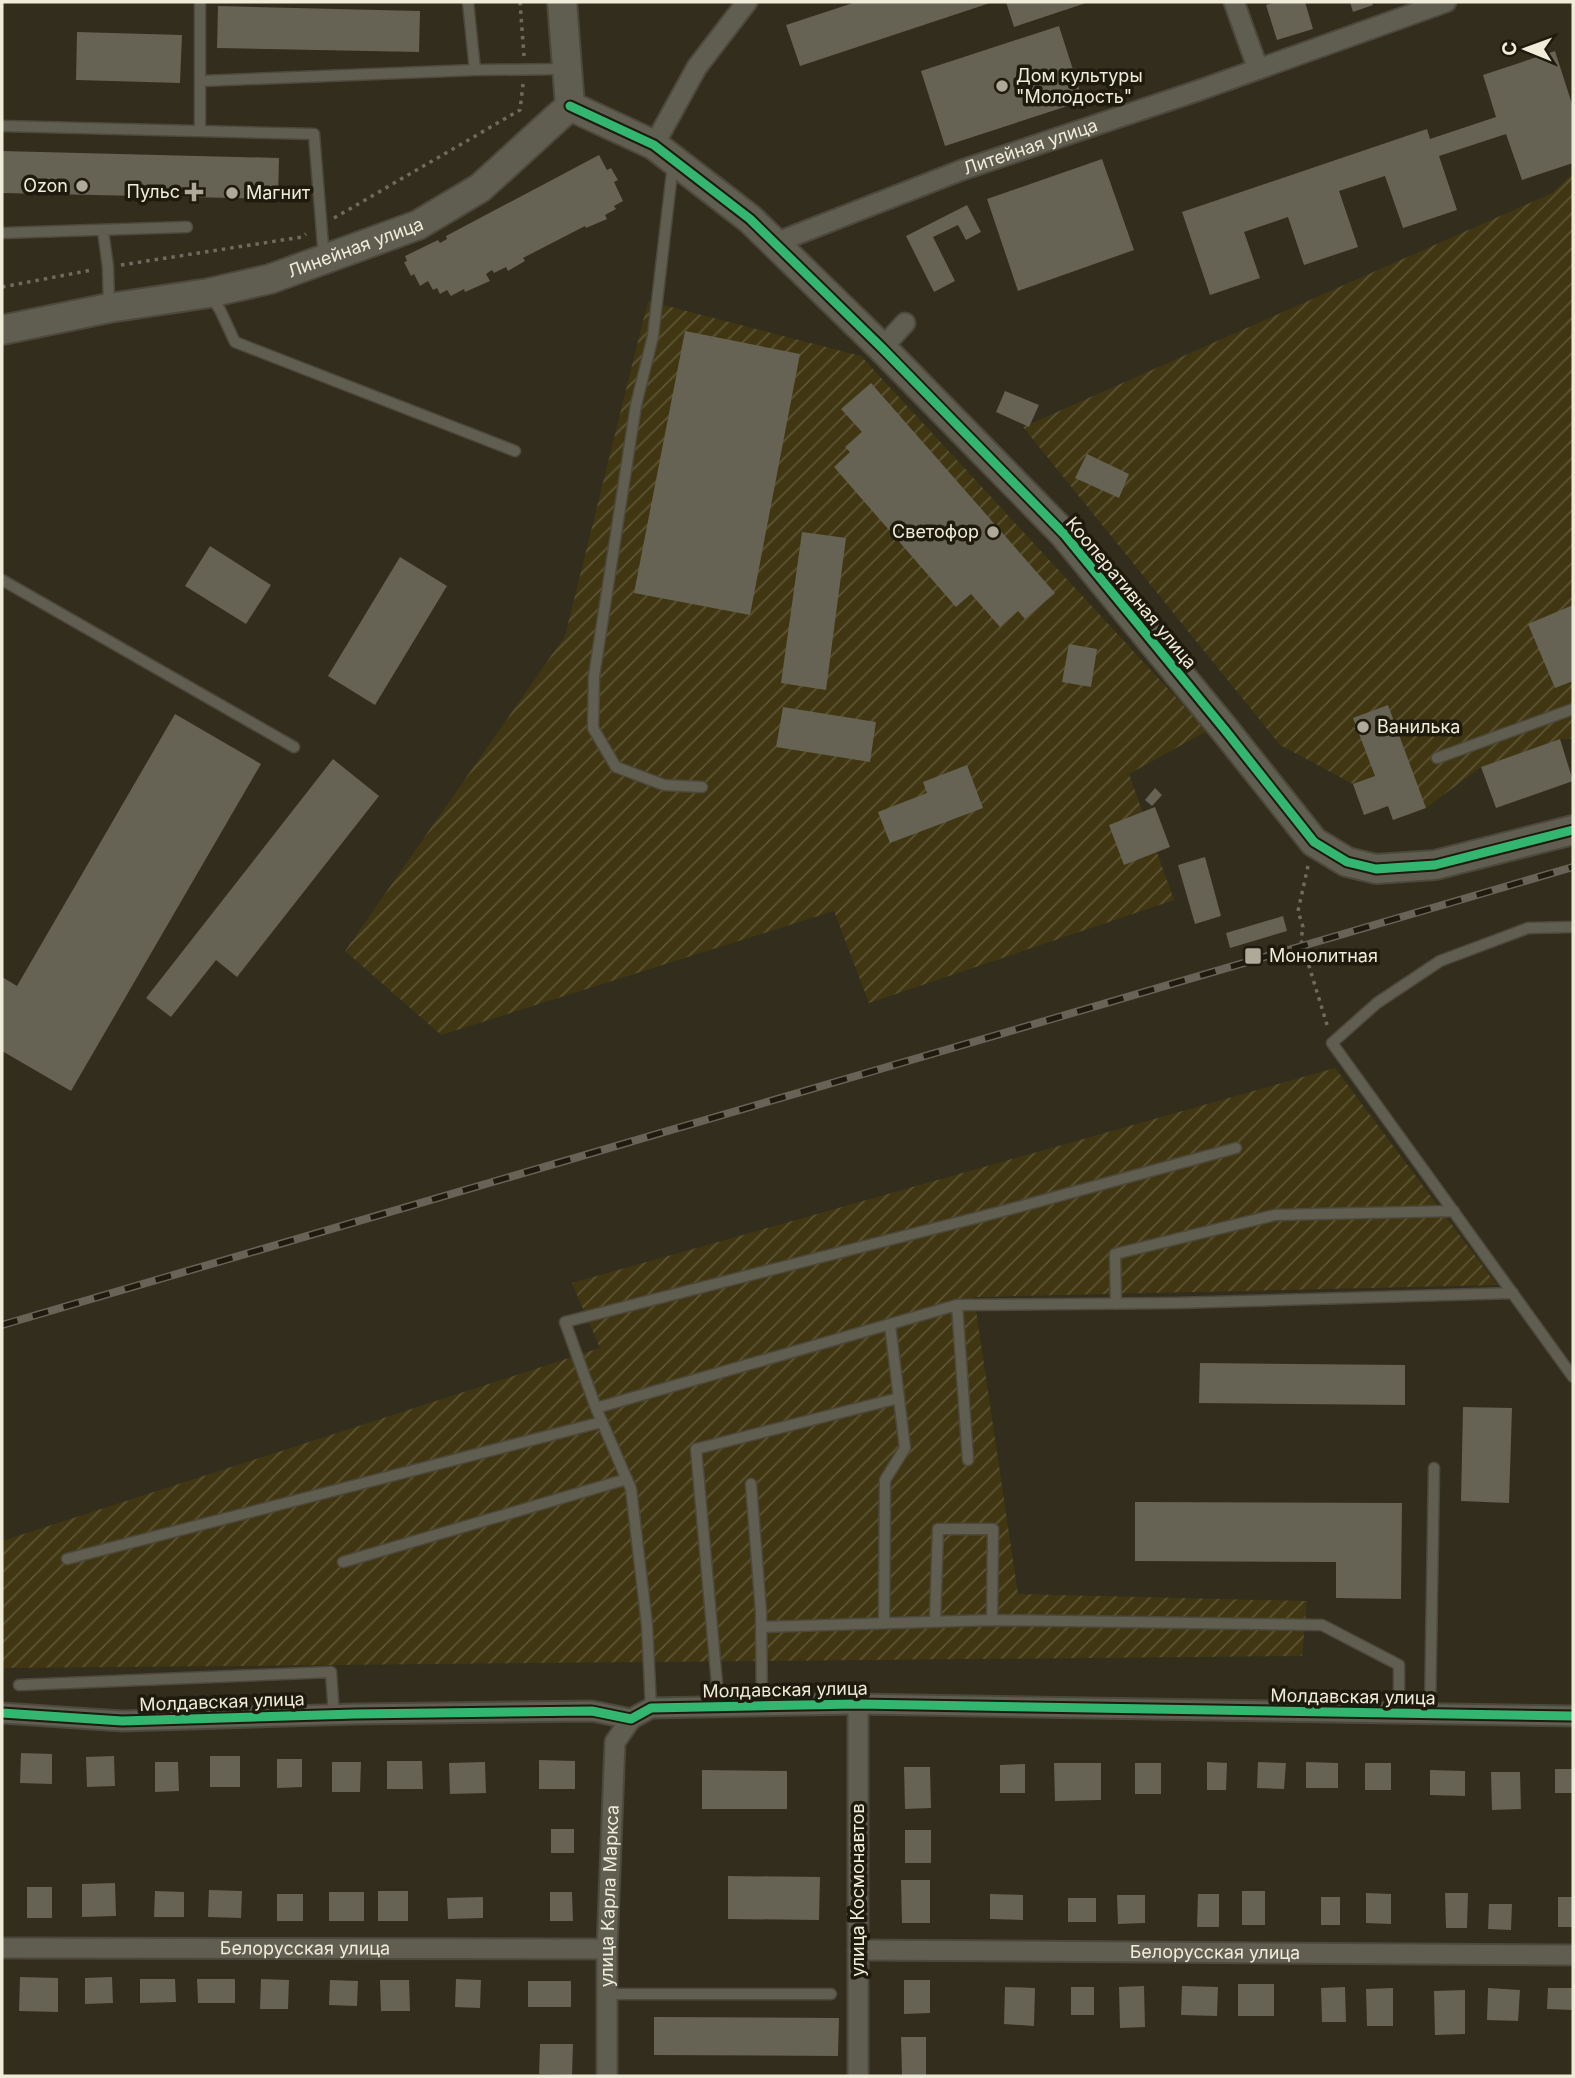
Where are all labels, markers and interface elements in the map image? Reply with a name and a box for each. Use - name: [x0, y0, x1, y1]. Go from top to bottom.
- north arrow: [1491, 14, 1561, 84]
- text: С: [1498, 41, 1521, 56]
- place label: Дом культуры "Молодость": [1016, 65, 1143, 107]
- marker: Дом культуры "Молодость": [994, 78, 1010, 94]
- street label: Литейная улица: [960, 114, 1100, 179]
- place label: Ozon: [23, 175, 68, 196]
- marker: Ozon: [74, 178, 90, 194]
- place label: Пульс: [127, 181, 180, 202]
- place label: Магнит: [246, 182, 311, 203]
- marker: Пульс: [186, 184, 202, 200]
- marker: Магнит: [224, 185, 240, 201]
- street label: Линейная улица: [285, 213, 426, 282]
- street label: Кооперативная улица: [1062, 512, 1201, 673]
- place label: Светофор: [892, 521, 979, 542]
- marker: Светофор: [985, 524, 1001, 540]
- place label: Ванилька: [1377, 716, 1460, 737]
- marker: Ванилька: [1355, 719, 1371, 735]
- place label: Монолитная: [1269, 945, 1378, 966]
- marker: Монолитная: [1243, 946, 1263, 966]
- street label: Молдавская улица: [702, 1678, 868, 1701]
- street label: Молдавская улица: [1270, 1685, 1436, 1708]
- street label: Молдавская улица: [139, 1688, 305, 1715]
- street label: улица Космонавтов: [847, 1803, 868, 1977]
- street label: улица Карла Маркса: [596, 1805, 623, 1987]
- street label: Белорусская улица: [220, 1937, 390, 1959]
- street label: Белорусская улица: [1130, 1941, 1300, 1963]

